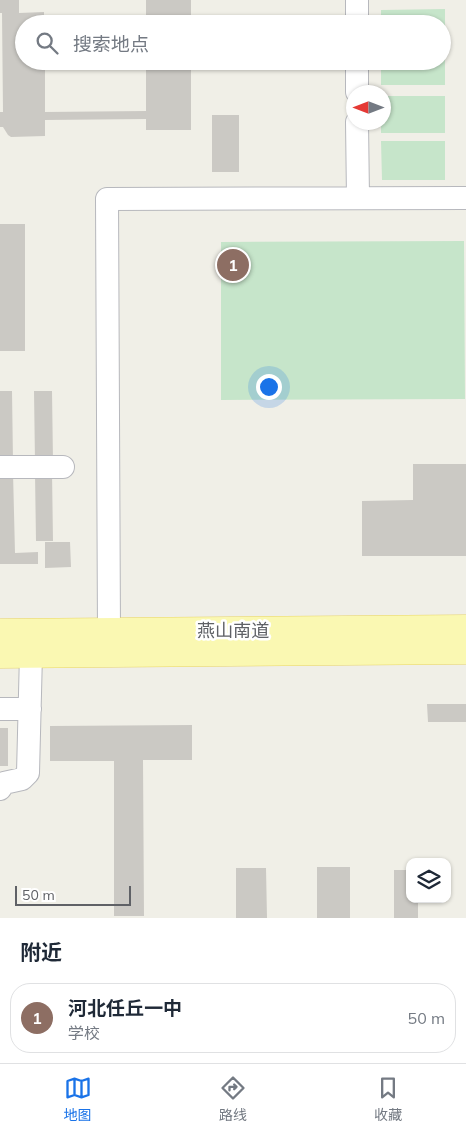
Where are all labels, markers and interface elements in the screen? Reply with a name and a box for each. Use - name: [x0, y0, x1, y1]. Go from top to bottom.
- search box: [15, 15, 451, 70]
- icon: search: [33, 29, 61, 57]
- text: 搜索地点: [73, 32, 149, 56]
- north arrow: [346, 85, 391, 130]
- pin: 1: [217, 246, 249, 284]
- your location: [256, 374, 282, 400]
- street label: 燕山南道: [197, 619, 269, 642]
- map controls: [406, 858, 451, 903]
- button: layers: [406, 858, 451, 903]
- scale bar: [15, 883, 131, 906]
- text: 50 m: [22, 886, 55, 904]
- text: 附近: [20, 939, 62, 965]
- text: 河北任丘一中: [68, 996, 182, 1020]
- text: 1: [32, 1008, 42, 1028]
- text: 50 m: [408, 1008, 445, 1028]
- text: 学校: [68, 1023, 100, 1043]
- tab: 地图: [64, 1074, 92, 1124]
- tab: 路线: [219, 1074, 247, 1124]
- tab: 收藏: [374, 1074, 402, 1124]

